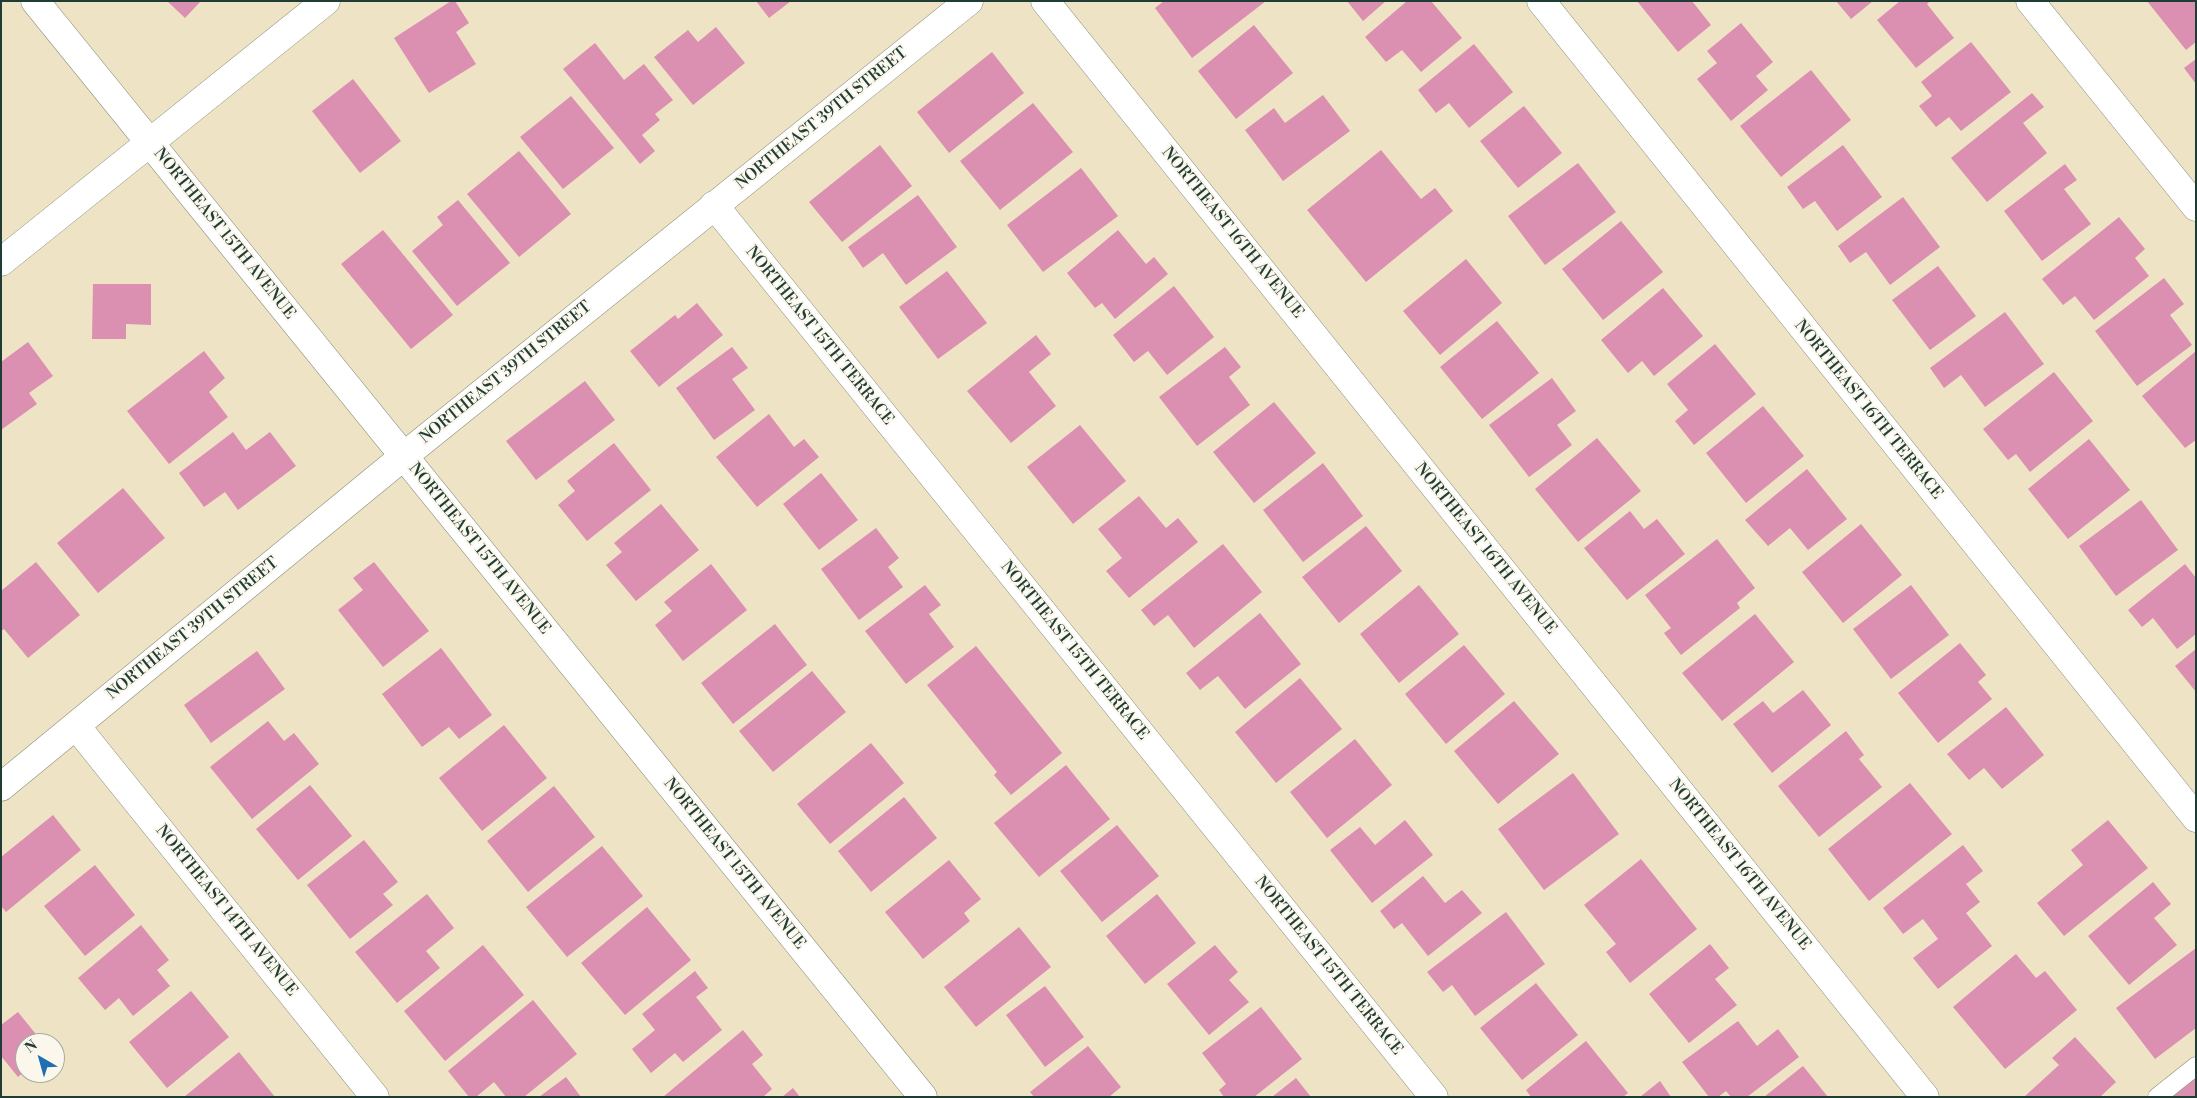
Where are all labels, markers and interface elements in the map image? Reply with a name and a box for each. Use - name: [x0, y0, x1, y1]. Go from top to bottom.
- street label: NORTHEAST 39TH STREET: [732, 44, 912, 194]
- street label: NORTHEAST 16TH AVENUE: [1157, 144, 1307, 322]
- street label: NORTHEAST 15TH AVENUE: [149, 145, 299, 323]
- street label: NORTHEAST 15TH TERRACE: [741, 243, 897, 429]
- street label: NORTHEAST 39TH STREET: [416, 298, 596, 448]
- street label: NORTHEAST 16TH TERRACE: [1790, 317, 1946, 503]
- street label: NORTHEAST 15TH AVENUE: [404, 460, 554, 638]
- street label: NORTHEAST 16TH AVENUE: [1410, 460, 1560, 638]
- street label: NORTHEAST 39TH STREET: [103, 554, 283, 704]
- street label: NORTHEAST 15TH TERRACE: [996, 558, 1152, 744]
- street label: NORTHEAST 15TH AVENUE: [659, 775, 809, 953]
- street label: NORTHEAST 16TH AVENUE: [1664, 776, 1814, 954]
- street label: NORTHEAST 14TH AVENUE: [151, 822, 301, 1000]
- street label: NORTHEAST 15TH TERRACE: [1250, 873, 1406, 1059]
- north arrow: [15, 1033, 65, 1083]
- text: N: [21, 1036, 41, 1057]

